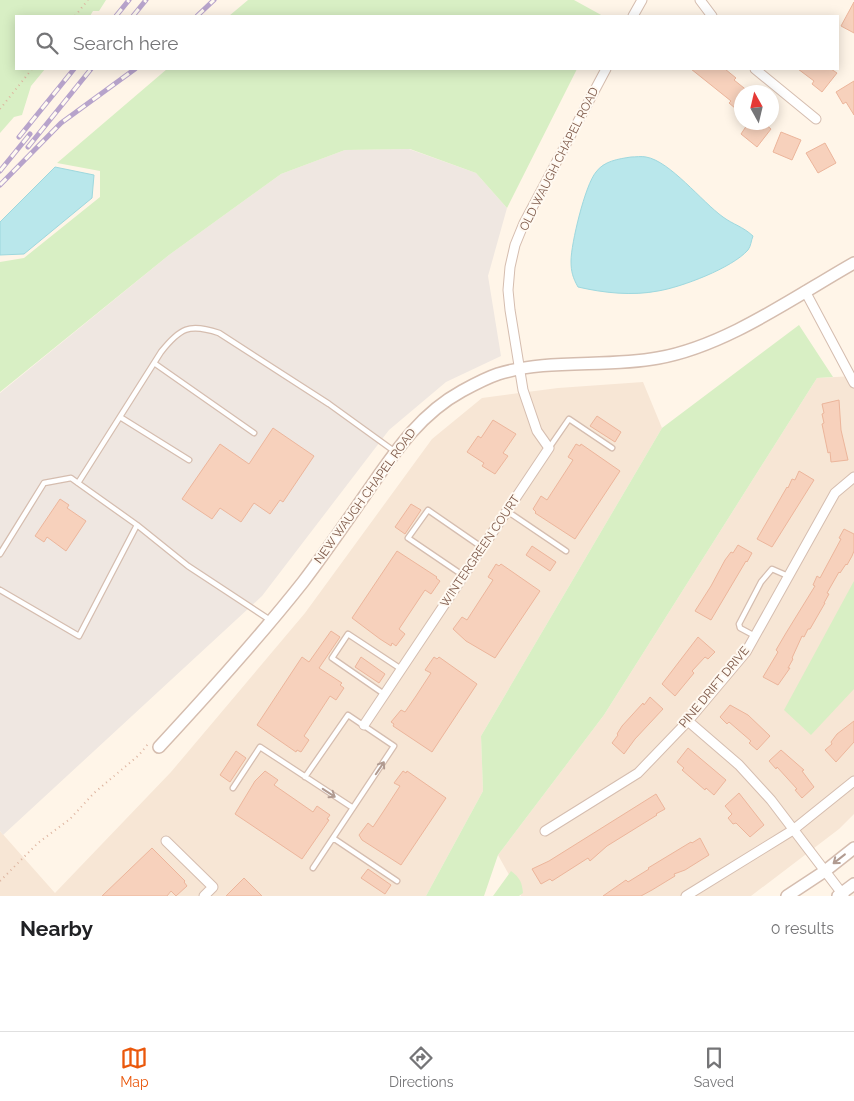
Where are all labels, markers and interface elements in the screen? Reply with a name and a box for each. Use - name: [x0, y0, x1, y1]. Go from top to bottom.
- search box: [15, 15, 839, 70]
- icon: search: [33, 29, 61, 57]
- text: Search here: [73, 32, 179, 54]
- street label: OLD WAUGH CHAPEL ROAD: [517, 84, 602, 233]
- north arrow: [734, 85, 779, 130]
- street label: NEW WAUGH CHAPEL ROAD: [311, 425, 419, 566]
- street label: WINTERGREEN COURT: [437, 492, 523, 610]
- street label: PINE DRIFT DRIVE: [676, 644, 752, 730]
- one-way arrow: [375, 761, 385, 775]
- one-way arrow: [322, 787, 336, 798]
- one-way arrow: [833, 854, 846, 865]
- text: Nearby: [20, 916, 93, 941]
- text: 0 results: [771, 919, 834, 938]
- tab: Map: [120, 1044, 149, 1090]
- tab: Directions: [389, 1044, 454, 1090]
- tab: Saved: [694, 1044, 734, 1090]

